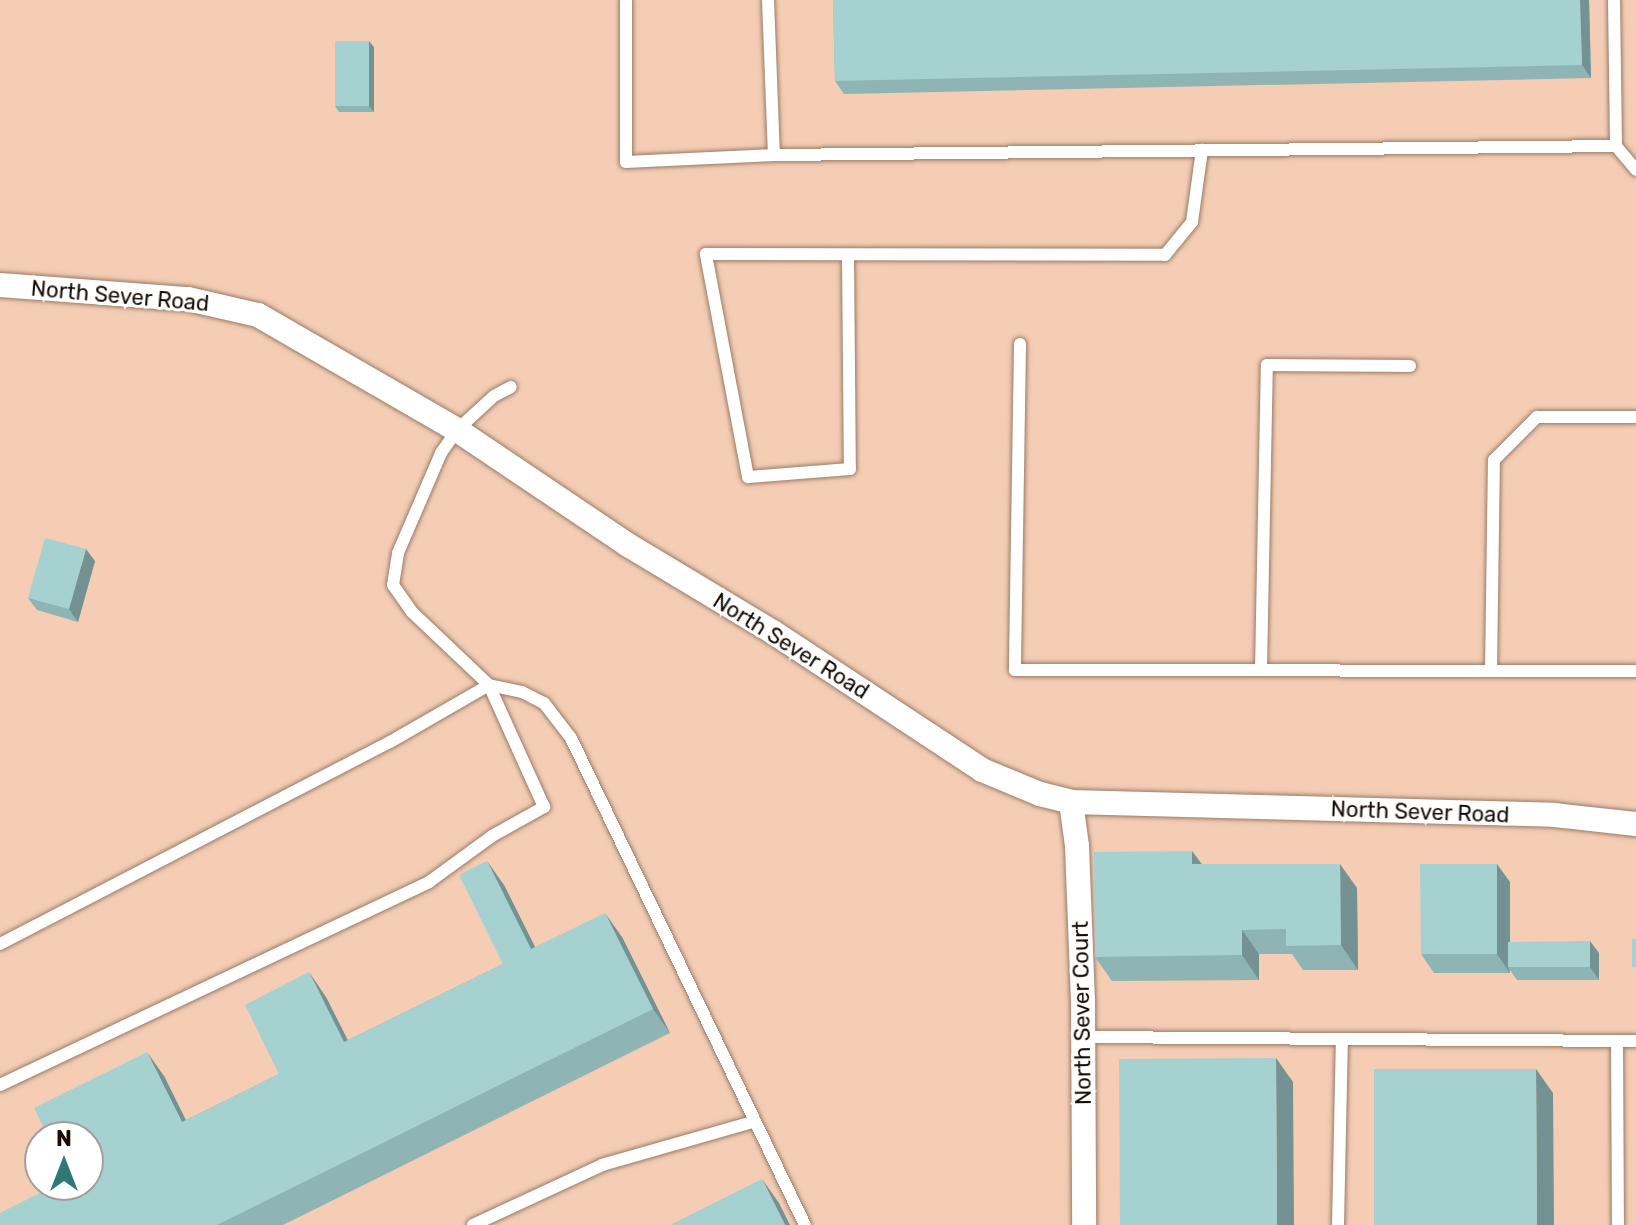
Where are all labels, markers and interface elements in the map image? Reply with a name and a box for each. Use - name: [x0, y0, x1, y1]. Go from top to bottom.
- street label: North Sever Road: [30, 275, 210, 317]
- street label: North Sever Road: [708, 587, 874, 705]
- street label: North Sever Road: [1330, 796, 1510, 828]
- street label: North Sever Court: [1067, 920, 1097, 1106]
- north arrow: [24, 1121, 104, 1201]
- text: N: [56, 1125, 72, 1152]

